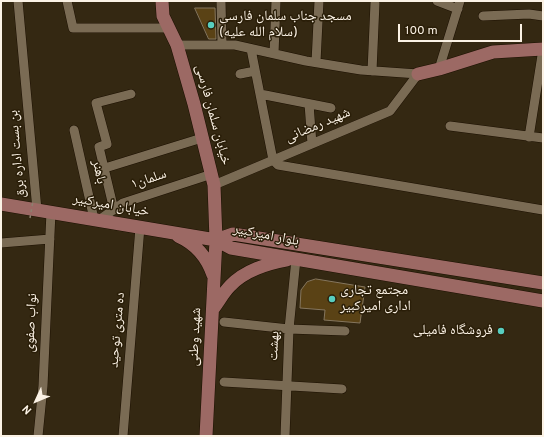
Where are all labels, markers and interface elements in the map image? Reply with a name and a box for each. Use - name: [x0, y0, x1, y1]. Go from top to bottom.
- place label: مسجد جناب سلمان فارسی (سلام الله علیه): [219, 9, 352, 42]
- scale bar: [400, 16, 524, 42]
- marker: مسجد جناب سلمان فارسی (سلام الله علیه): [206, 20, 216, 30]
- text: 100 m: [405, 23, 438, 39]
- street label: خیابان سلمان فارسی: [190, 63, 234, 167]
- street label: شهید رمضانی: [283, 105, 353, 147]
- street label: بن بست اداره برق: [6, 109, 30, 199]
- street label: باهنر: [87, 158, 109, 186]
- street label: سلمان۱: [129, 166, 169, 194]
- street label: خیابان امیرکبیر: [71, 191, 151, 221]
- street label: بلوار امیرکبیر: [232, 221, 300, 251]
- place label: مجتمع تجاری اداری امیرکبیر: [340, 283, 411, 316]
- street label: ده متری توحید: [106, 292, 130, 368]
- street label: نواب صفوی: [22, 293, 42, 353]
- marker: مجتمع تجاری اداری امیرکبیر: [327, 294, 337, 304]
- street label: شهید وطنی: [186, 307, 206, 367]
- place label: فروشگاه فامیلی: [413, 323, 493, 339]
- marker: فروشگاه فامیلی: [496, 326, 506, 336]
- street label: بهشت: [266, 331, 284, 361]
- north arrow: [16, 381, 56, 421]
- text: N: [20, 402, 35, 417]

